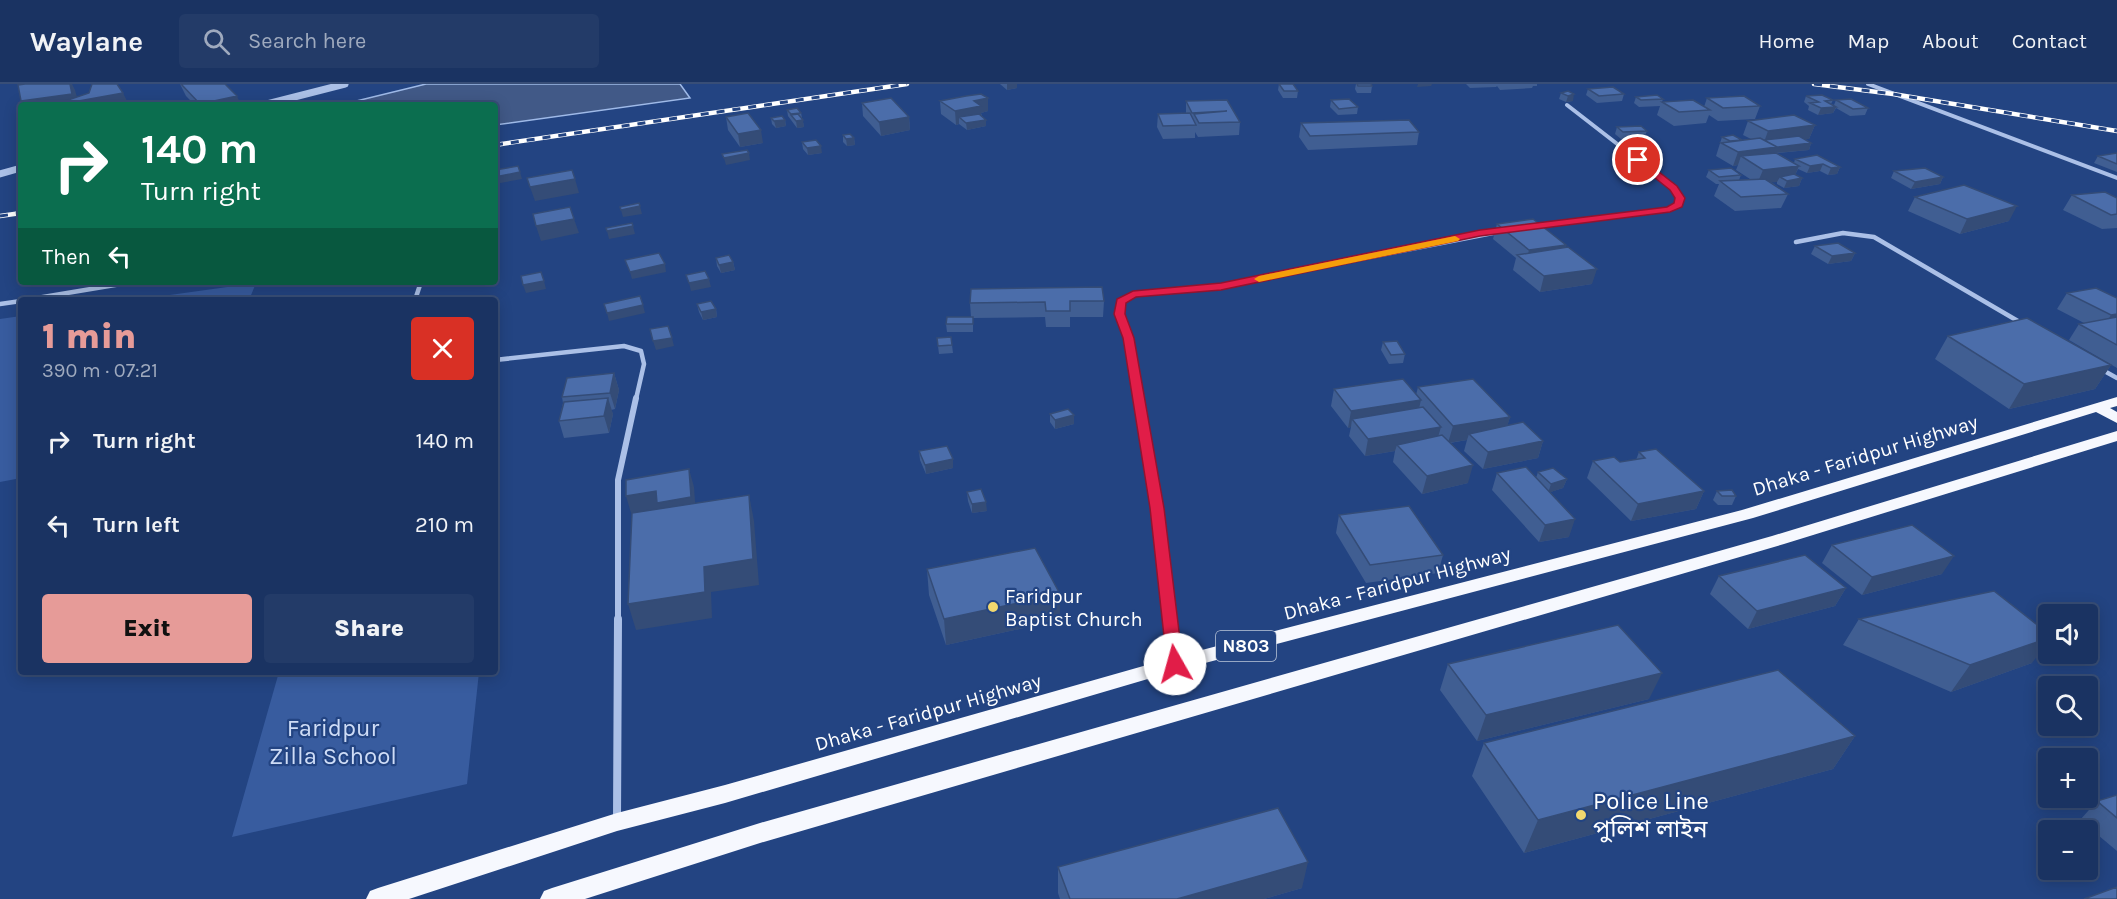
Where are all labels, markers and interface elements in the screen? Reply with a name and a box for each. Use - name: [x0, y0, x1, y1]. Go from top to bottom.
- search box: [179, 14, 599, 68]
- text: Waylane: [30, 25, 143, 58]
- icon: search: [200, 25, 233, 58]
- text: Search here: [248, 28, 366, 54]
- text: Home: [1759, 29, 1815, 53]
- text: Map: [1848, 29, 1889, 53]
- text: About: [1922, 29, 1979, 53]
- text: Contact: [2012, 29, 2087, 53]
- text: 140 m: [141, 124, 258, 174]
- icon: right: [42, 126, 120, 204]
- pin: [1612, 134, 1663, 185]
- icon: arrive: [1621, 143, 1654, 176]
- text: Turn right: [141, 175, 261, 207]
- icon: left: [103, 240, 136, 273]
- text: Then: [42, 244, 91, 270]
- text: 1 min: [42, 315, 136, 357]
- button: close: [411, 317, 474, 380]
- text: 390 m · 07:21: [42, 359, 158, 382]
- street label: Dhaka - Faridpur Highway: [1750, 410, 1981, 501]
- icon: right: [42, 425, 75, 458]
- text: Turn right: [93, 428, 196, 454]
- text: 140 m: [416, 428, 474, 454]
- icon: left: [42, 509, 75, 542]
- text: Turn left: [93, 512, 180, 538]
- text: 210 m: [415, 512, 474, 538]
- street label: Dhaka - Faridpur Highway: [1281, 542, 1513, 625]
- place label: Faridpur Baptist Church: [1005, 585, 1142, 631]
- button: Exit: [42, 594, 252, 663]
- button: Share: [264, 594, 474, 663]
- marker: Faridpur Baptist Church: [986, 600, 1000, 614]
- map controls: [2038, 604, 2098, 880]
- button: sound: [2038, 604, 2098, 664]
- road number: N803: [1216, 631, 1276, 661]
- position arrow: [1143, 632, 1207, 696]
- street label: Dhaka - Faridpur Highway: [812, 669, 1044, 756]
- button: search: [2038, 676, 2098, 736]
- park label: Faridpur Zilla School: [269, 714, 397, 770]
- button: +: [2038, 748, 2098, 808]
- place label: Police Line পুলিশ লাইন: [1593, 787, 1709, 843]
- marker: Police Line পুলিশ লাইন: [1574, 808, 1588, 822]
- button: −: [2038, 820, 2098, 880]

